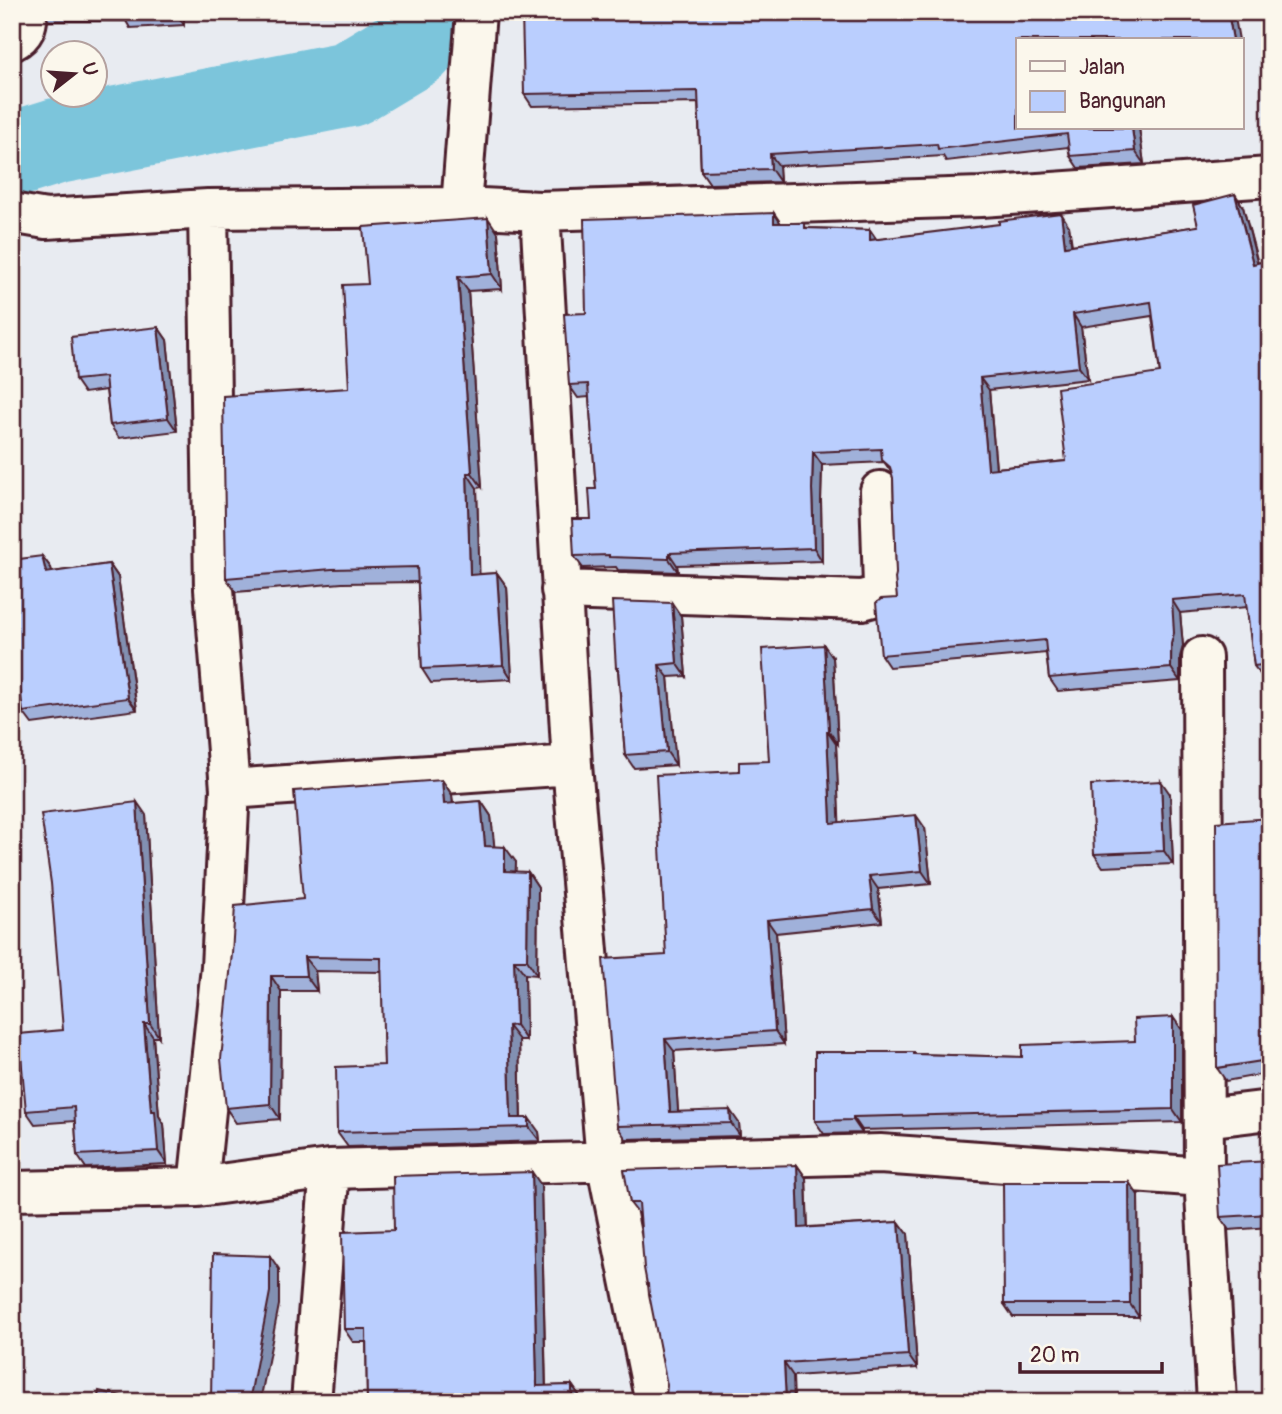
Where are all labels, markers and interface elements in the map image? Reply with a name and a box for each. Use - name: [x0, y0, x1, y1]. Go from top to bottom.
- north arrow: [38, 38, 108, 108]
- legend: [1016, 38, 1244, 130]
- text: Jalan: [1079, 54, 1125, 81]
- text: U: [76, 60, 103, 79]
- text: Bangunan: [1079, 88, 1166, 115]
- scale bar: [1020, 1330, 1161, 1374]
- text: 20 m: [1030, 1342, 1079, 1369]

